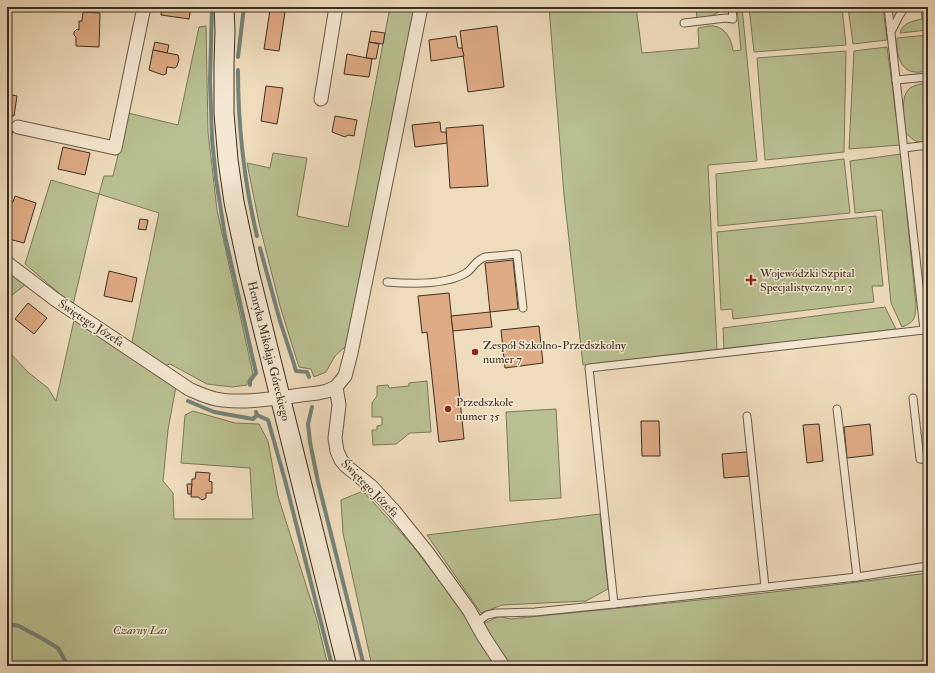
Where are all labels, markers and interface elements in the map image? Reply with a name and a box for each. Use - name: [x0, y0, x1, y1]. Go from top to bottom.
- place label: Wojewódzki Szpital Specjalistyczny nr 3: [759, 266, 855, 295]
- marker: Wojewódzki Szpital Specjalistyczny nr 3: [745, 274, 757, 286]
- street label: Henryka Mikołaja Góreckiego: [244, 280, 293, 423]
- street label: Świętego Józefa: [55, 297, 127, 351]
- place label: Zespół Szkolno-Przedszkolny numer 7: [483, 338, 627, 367]
- marker: Zespół Szkolno-Przedszkolny numer 7: [470, 347, 480, 357]
- place label: Przedszkole numer 35: [456, 395, 513, 424]
- marker: Przedszkole numer 35: [443, 404, 453, 414]
- street label: Świętego Józefa: [338, 456, 402, 521]
- park label: Czarny Las: [113, 623, 168, 638]

